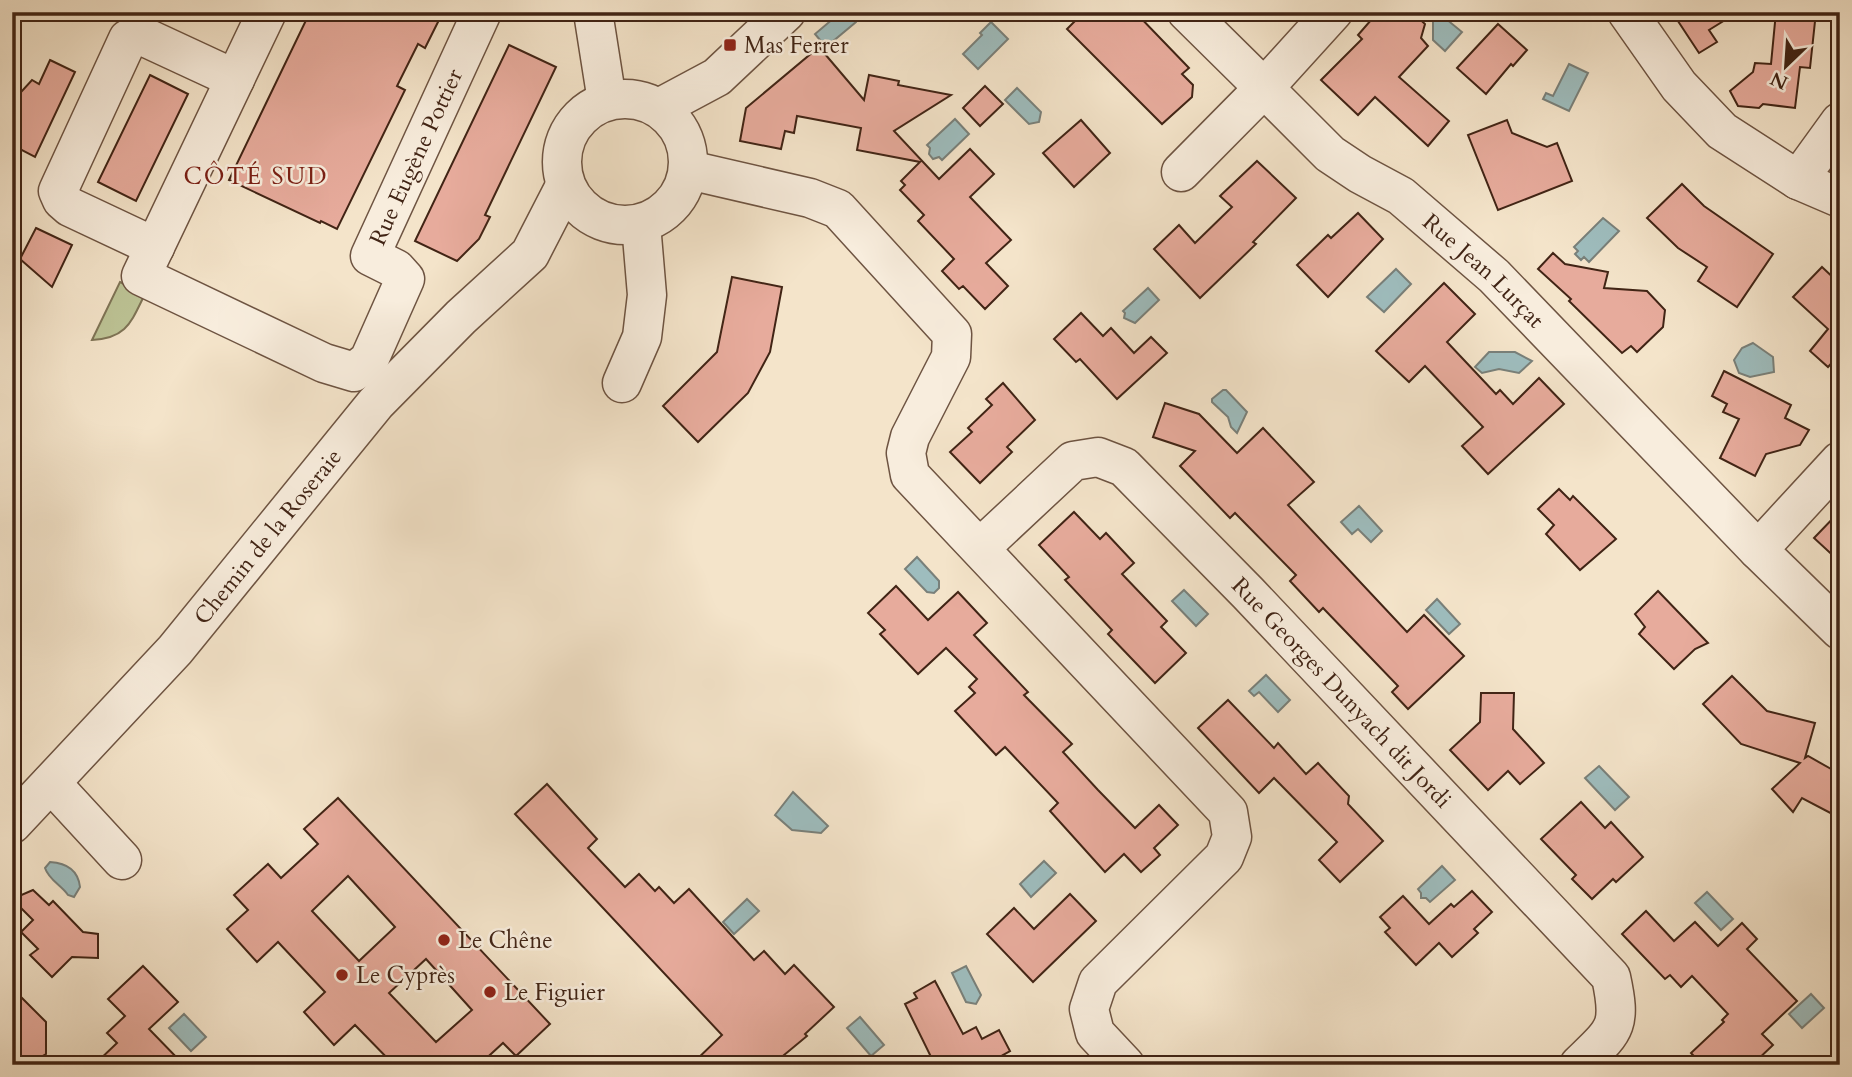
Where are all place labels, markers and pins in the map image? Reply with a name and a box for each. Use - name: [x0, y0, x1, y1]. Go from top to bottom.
- place label: Mas Ferrer: [744, 30, 849, 61]
- marker: Mas Ferrer: [722, 37, 738, 53]
- place label: Le Chêne: [458, 925, 553, 956]
- marker: Le Chêne: [436, 932, 452, 948]
- place label: Le Cyprès: [356, 960, 455, 991]
- marker: Le Cyprès: [334, 967, 350, 983]
- place label: Le Figuier: [504, 977, 606, 1008]
- marker: Le Figuier: [482, 984, 498, 1000]

